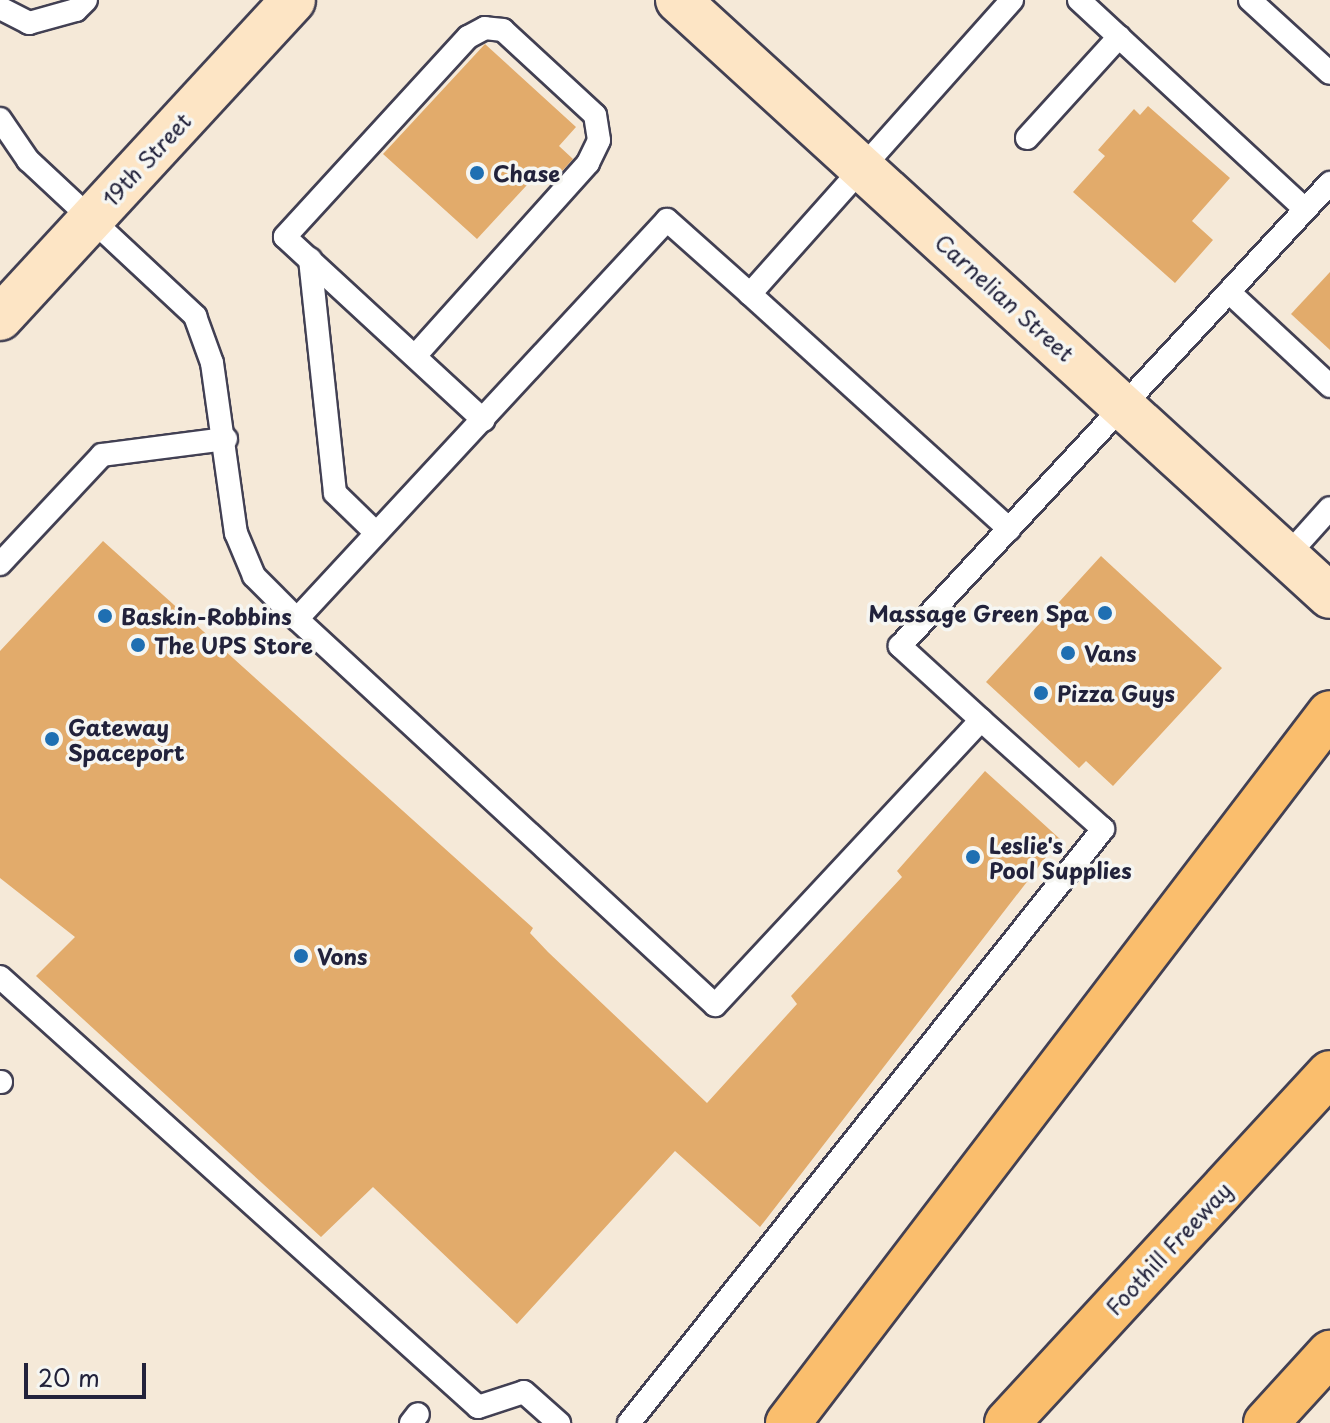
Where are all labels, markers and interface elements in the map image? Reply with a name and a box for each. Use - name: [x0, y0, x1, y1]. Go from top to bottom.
- street label: 19th Street: [96, 107, 196, 211]
- place label: Chase: [493, 160, 560, 186]
- marker: Chase: [468, 164, 486, 182]
- street label: Carnelian Street: [930, 228, 1080, 366]
- place label: Massage Green Spa: [867, 600, 1089, 626]
- place label: Baskin-Robbins: [121, 603, 292, 629]
- marker: Massage Green Spa: [1096, 604, 1114, 622]
- marker: Baskin-Robbins: [96, 607, 114, 625]
- place label: The UPS Store: [154, 632, 313, 658]
- marker: The UPS Store: [129, 636, 147, 654]
- place label: Vans: [1084, 640, 1136, 666]
- marker: Vans: [1059, 644, 1077, 662]
- place label: Pizza Guys: [1057, 680, 1178, 706]
- marker: Pizza Guys: [1032, 684, 1050, 702]
- place label: Gateway Spaceport: [68, 713, 185, 764]
- marker: Gateway Spaceport: [43, 730, 61, 748]
- place label: Leslie's Pool Supplies: [989, 831, 1133, 882]
- marker: Leslie's Pool Supplies: [964, 848, 982, 866]
- place label: Vons: [317, 943, 367, 969]
- marker: Vons: [292, 947, 310, 965]
- street label: Foothill Freeway: [1099, 1175, 1237, 1321]
- scale bar: [28, 1347, 150, 1397]
- text: 20 m: [38, 1359, 100, 1395]

